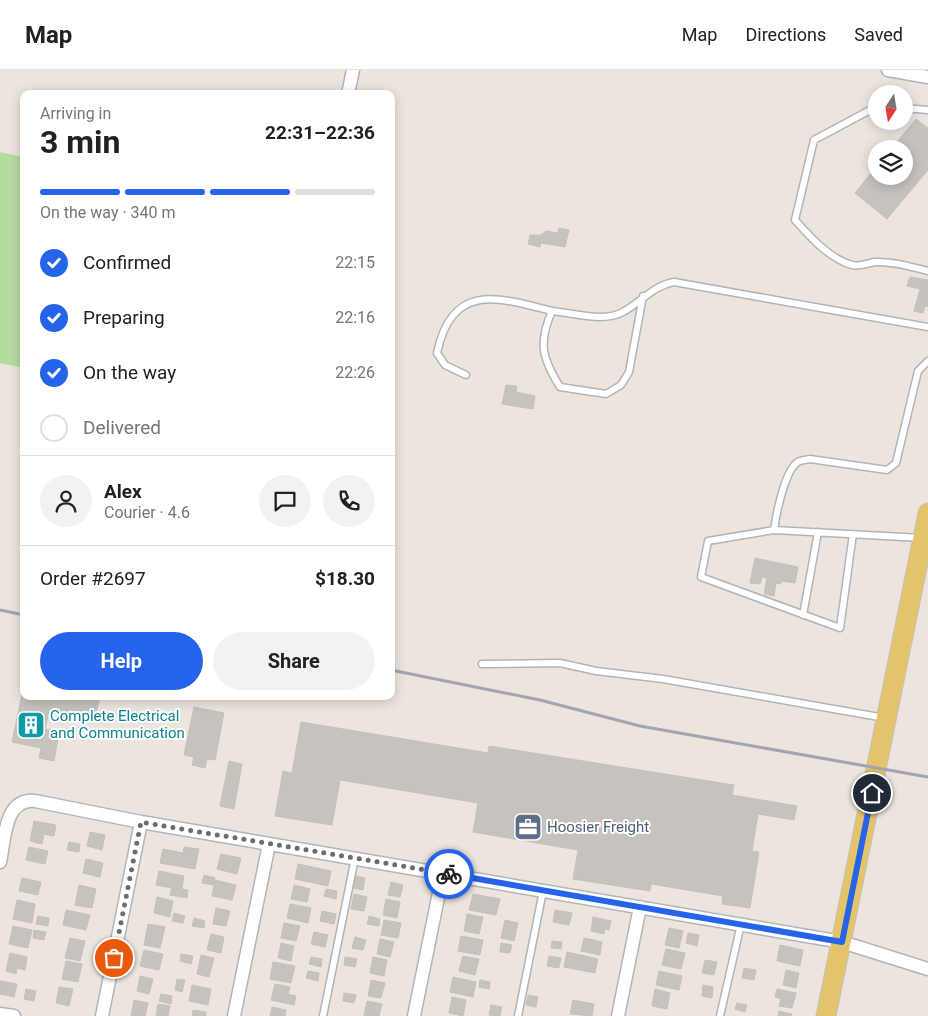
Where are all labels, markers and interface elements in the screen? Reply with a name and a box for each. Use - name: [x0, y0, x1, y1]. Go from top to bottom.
- text: Map: [25, 21, 72, 49]
- text: Map: [682, 24, 717, 45]
- text: Directions: [745, 24, 826, 45]
- text: Saved: [854, 24, 903, 45]
- north arrow: [868, 85, 912, 130]
- map controls: [868, 85, 913, 185]
- text: Arriving in: [40, 104, 111, 123]
- text: 22:31–22:36: [265, 121, 375, 144]
- text: 3 min: [40, 123, 120, 161]
- button: layers: [868, 140, 913, 185]
- text: On the way · 340 m: [40, 203, 176, 222]
- icon: check: [40, 249, 68, 277]
- text: Confirmed: [83, 251, 171, 274]
- text: 22:15: [335, 253, 375, 272]
- icon: check: [40, 304, 68, 332]
- text: Preparing: [83, 306, 165, 329]
- text: 22:16: [335, 308, 375, 327]
- icon: check: [40, 359, 68, 387]
- text: On the way: [83, 361, 176, 384]
- text: 22:26: [335, 363, 375, 382]
- text: Delivered: [83, 416, 161, 439]
- button: person: [40, 475, 92, 527]
- button: chat: [259, 475, 311, 527]
- button: phone: [323, 475, 375, 527]
- text: Alex: [104, 480, 142, 503]
- text: Courier · 4.6: [104, 503, 190, 522]
- text: Order #2697: [40, 567, 146, 590]
- text: $18.30: [315, 567, 375, 590]
- button: Help: [40, 632, 203, 690]
- button: Share: [213, 632, 375, 690]
- place label: Complete Electrical and Communication: [50, 707, 185, 742]
- building icon: Complete Electrical and Communication: [16, 710, 46, 740]
- pin: [851, 772, 893, 814]
- icon: home: [858, 779, 886, 807]
- office icon: Hoosier Freight: [513, 812, 543, 842]
- place label: Hoosier Freight: [547, 818, 649, 836]
- courier: [424, 849, 474, 899]
- icon: bike: [435, 860, 463, 888]
- pin: [93, 937, 135, 979]
- icon: bag: [100, 944, 128, 972]

